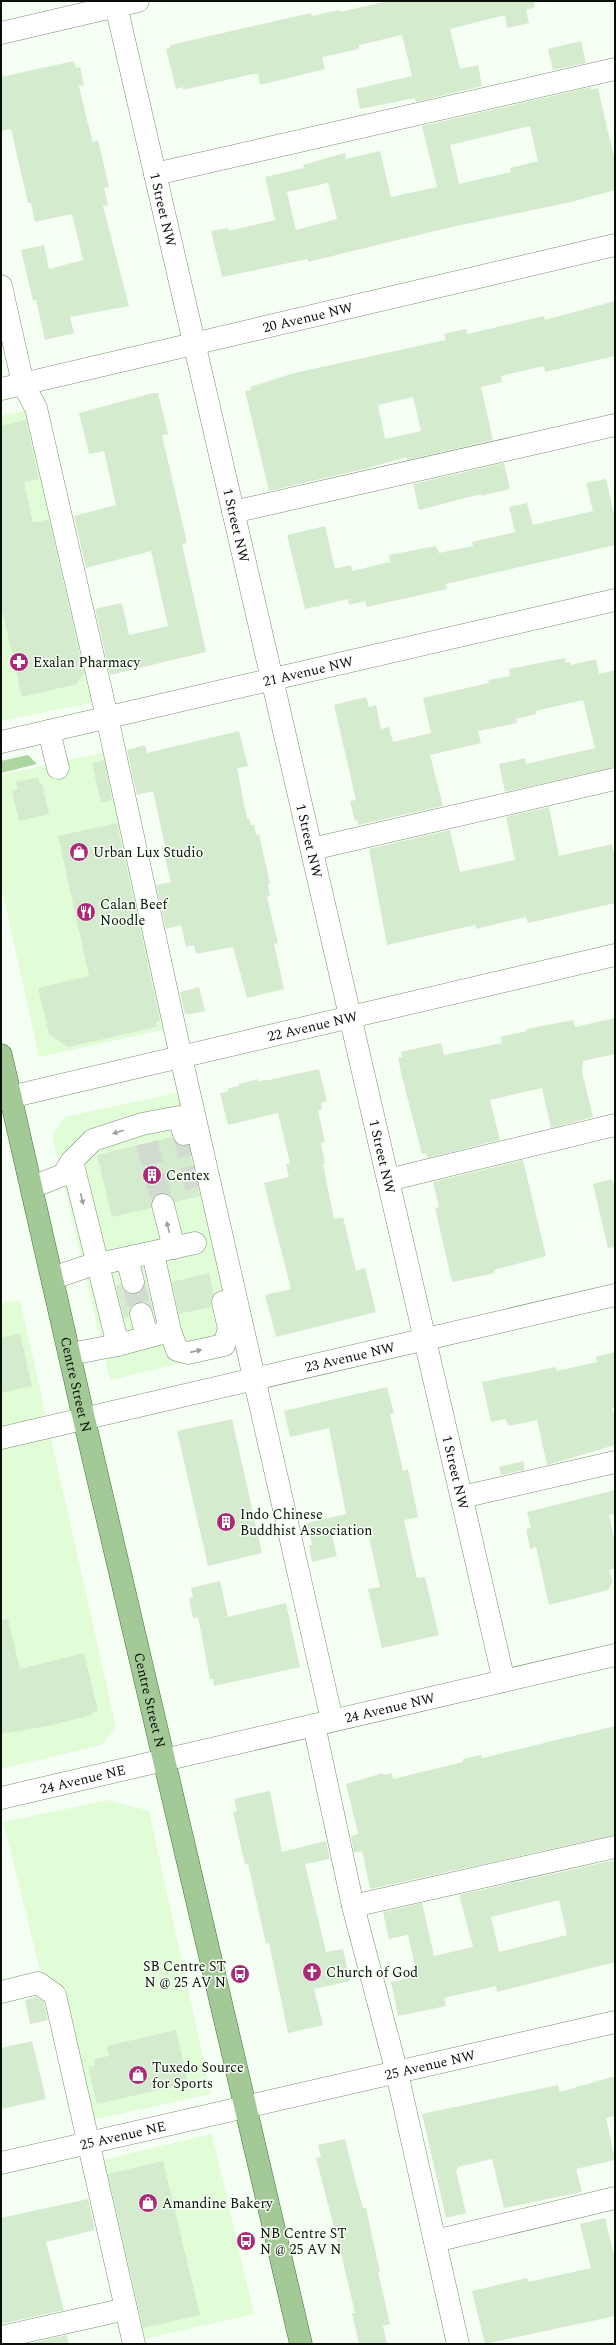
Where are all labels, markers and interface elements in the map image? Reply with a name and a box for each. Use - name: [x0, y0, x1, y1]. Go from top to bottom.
- street label: 1 Street NW: [145, 170, 182, 249]
- street label: 20 Avenue NW: [260, 296, 355, 338]
- street label: 1 Street NW: [218, 486, 255, 565]
- street label: 21 Avenue NW: [261, 650, 355, 692]
- pharmacy icon: Exalan Pharmacy: [8, 651, 30, 673]
- place label: Exalan Pharmacy: [33, 652, 141, 673]
- street label: 1 Street NW: [291, 802, 328, 880]
- shop icon: Urban Lux Studio: [68, 841, 90, 863]
- place label: Urban Lux Studio: [93, 842, 203, 863]
- place label: Calan Beef Noodle: [100, 894, 168, 931]
- restaurant icon: Calan Beef Noodle: [75, 901, 97, 923]
- street label: 22 Avenue NW: [265, 1005, 360, 1047]
- street label: 1 Street NW: [364, 1117, 401, 1196]
- one-way arrow: [112, 1129, 124, 1135]
- building icon: Centex: [141, 1164, 163, 1186]
- place label: Centex: [166, 1165, 210, 1186]
- one-way arrow: [79, 1193, 85, 1205]
- one-way arrow: [165, 1221, 171, 1233]
- street label: Centre Street N: [55, 1335, 97, 1434]
- street label: 23 Avenue NW: [302, 1336, 397, 1377]
- one-way arrow: [189, 1348, 202, 1354]
- street label: 1 Street NW: [437, 1433, 474, 1512]
- place label: Indo Chinese Buddhist Association: [240, 1504, 372, 1541]
- building icon: Indo Chinese Buddhist Association: [215, 1511, 237, 1533]
- street label: Centre Street N: [129, 1650, 171, 1750]
- street label: 24 Avenue NW: [342, 1687, 437, 1728]
- street label: 24 Avenue NE: [38, 1759, 128, 1799]
- place label: SB Centre ST N @ 25 AV N: [143, 1956, 226, 1993]
- church icon: Church of God: [301, 1961, 323, 1983]
- place label: Church of God: [326, 1962, 418, 1983]
- bus stop icon: SB Centre ST N @ 25 AV N: [229, 1963, 251, 1985]
- street label: 25 Avenue NW: [383, 2044, 477, 2085]
- place label: Tuxedo Source for Sports: [152, 2057, 244, 2094]
- shop icon: Tuxedo Source for Sports: [127, 2064, 149, 2086]
- street label: 25 Avenue NE: [78, 2115, 168, 2155]
- shop icon: Amandine Bakery: [137, 2192, 159, 2214]
- place label: Amandine Bakery: [162, 2193, 274, 2214]
- place label: NB Centre ST N @ 25 AV N: [260, 2223, 347, 2260]
- bus stop icon: NB Centre ST N @ 25 AV N: [235, 2230, 257, 2252]

